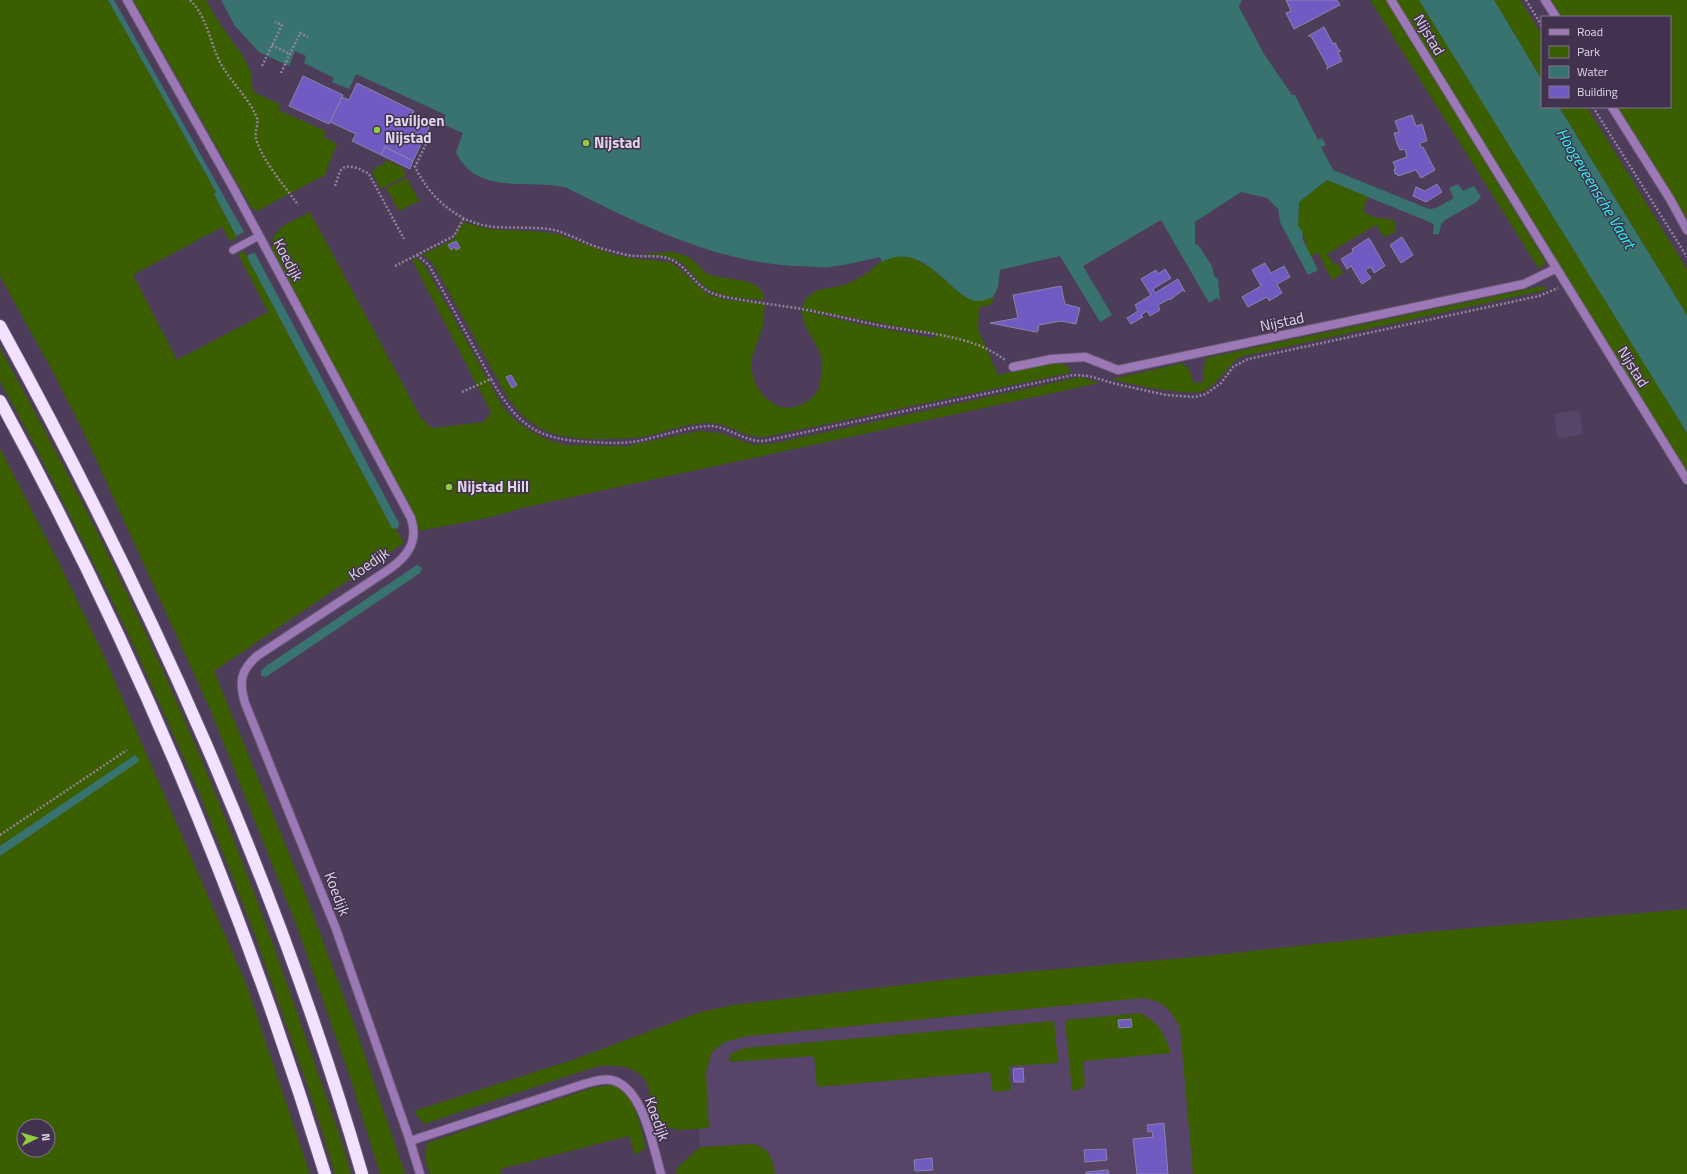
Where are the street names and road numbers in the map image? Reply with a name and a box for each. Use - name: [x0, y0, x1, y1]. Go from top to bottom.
- street label: Nijstad: [1408, 10, 1451, 60]
- street label: Koedijk: [268, 234, 309, 285]
- street label: Nijstad: [1258, 306, 1306, 337]
- street label: Nijstad: [1612, 342, 1655, 392]
- street label: Koedijk: [343, 541, 394, 586]
- street label: Koedijk: [319, 868, 356, 919]
- street label: Koedijk: [639, 1094, 676, 1144]

